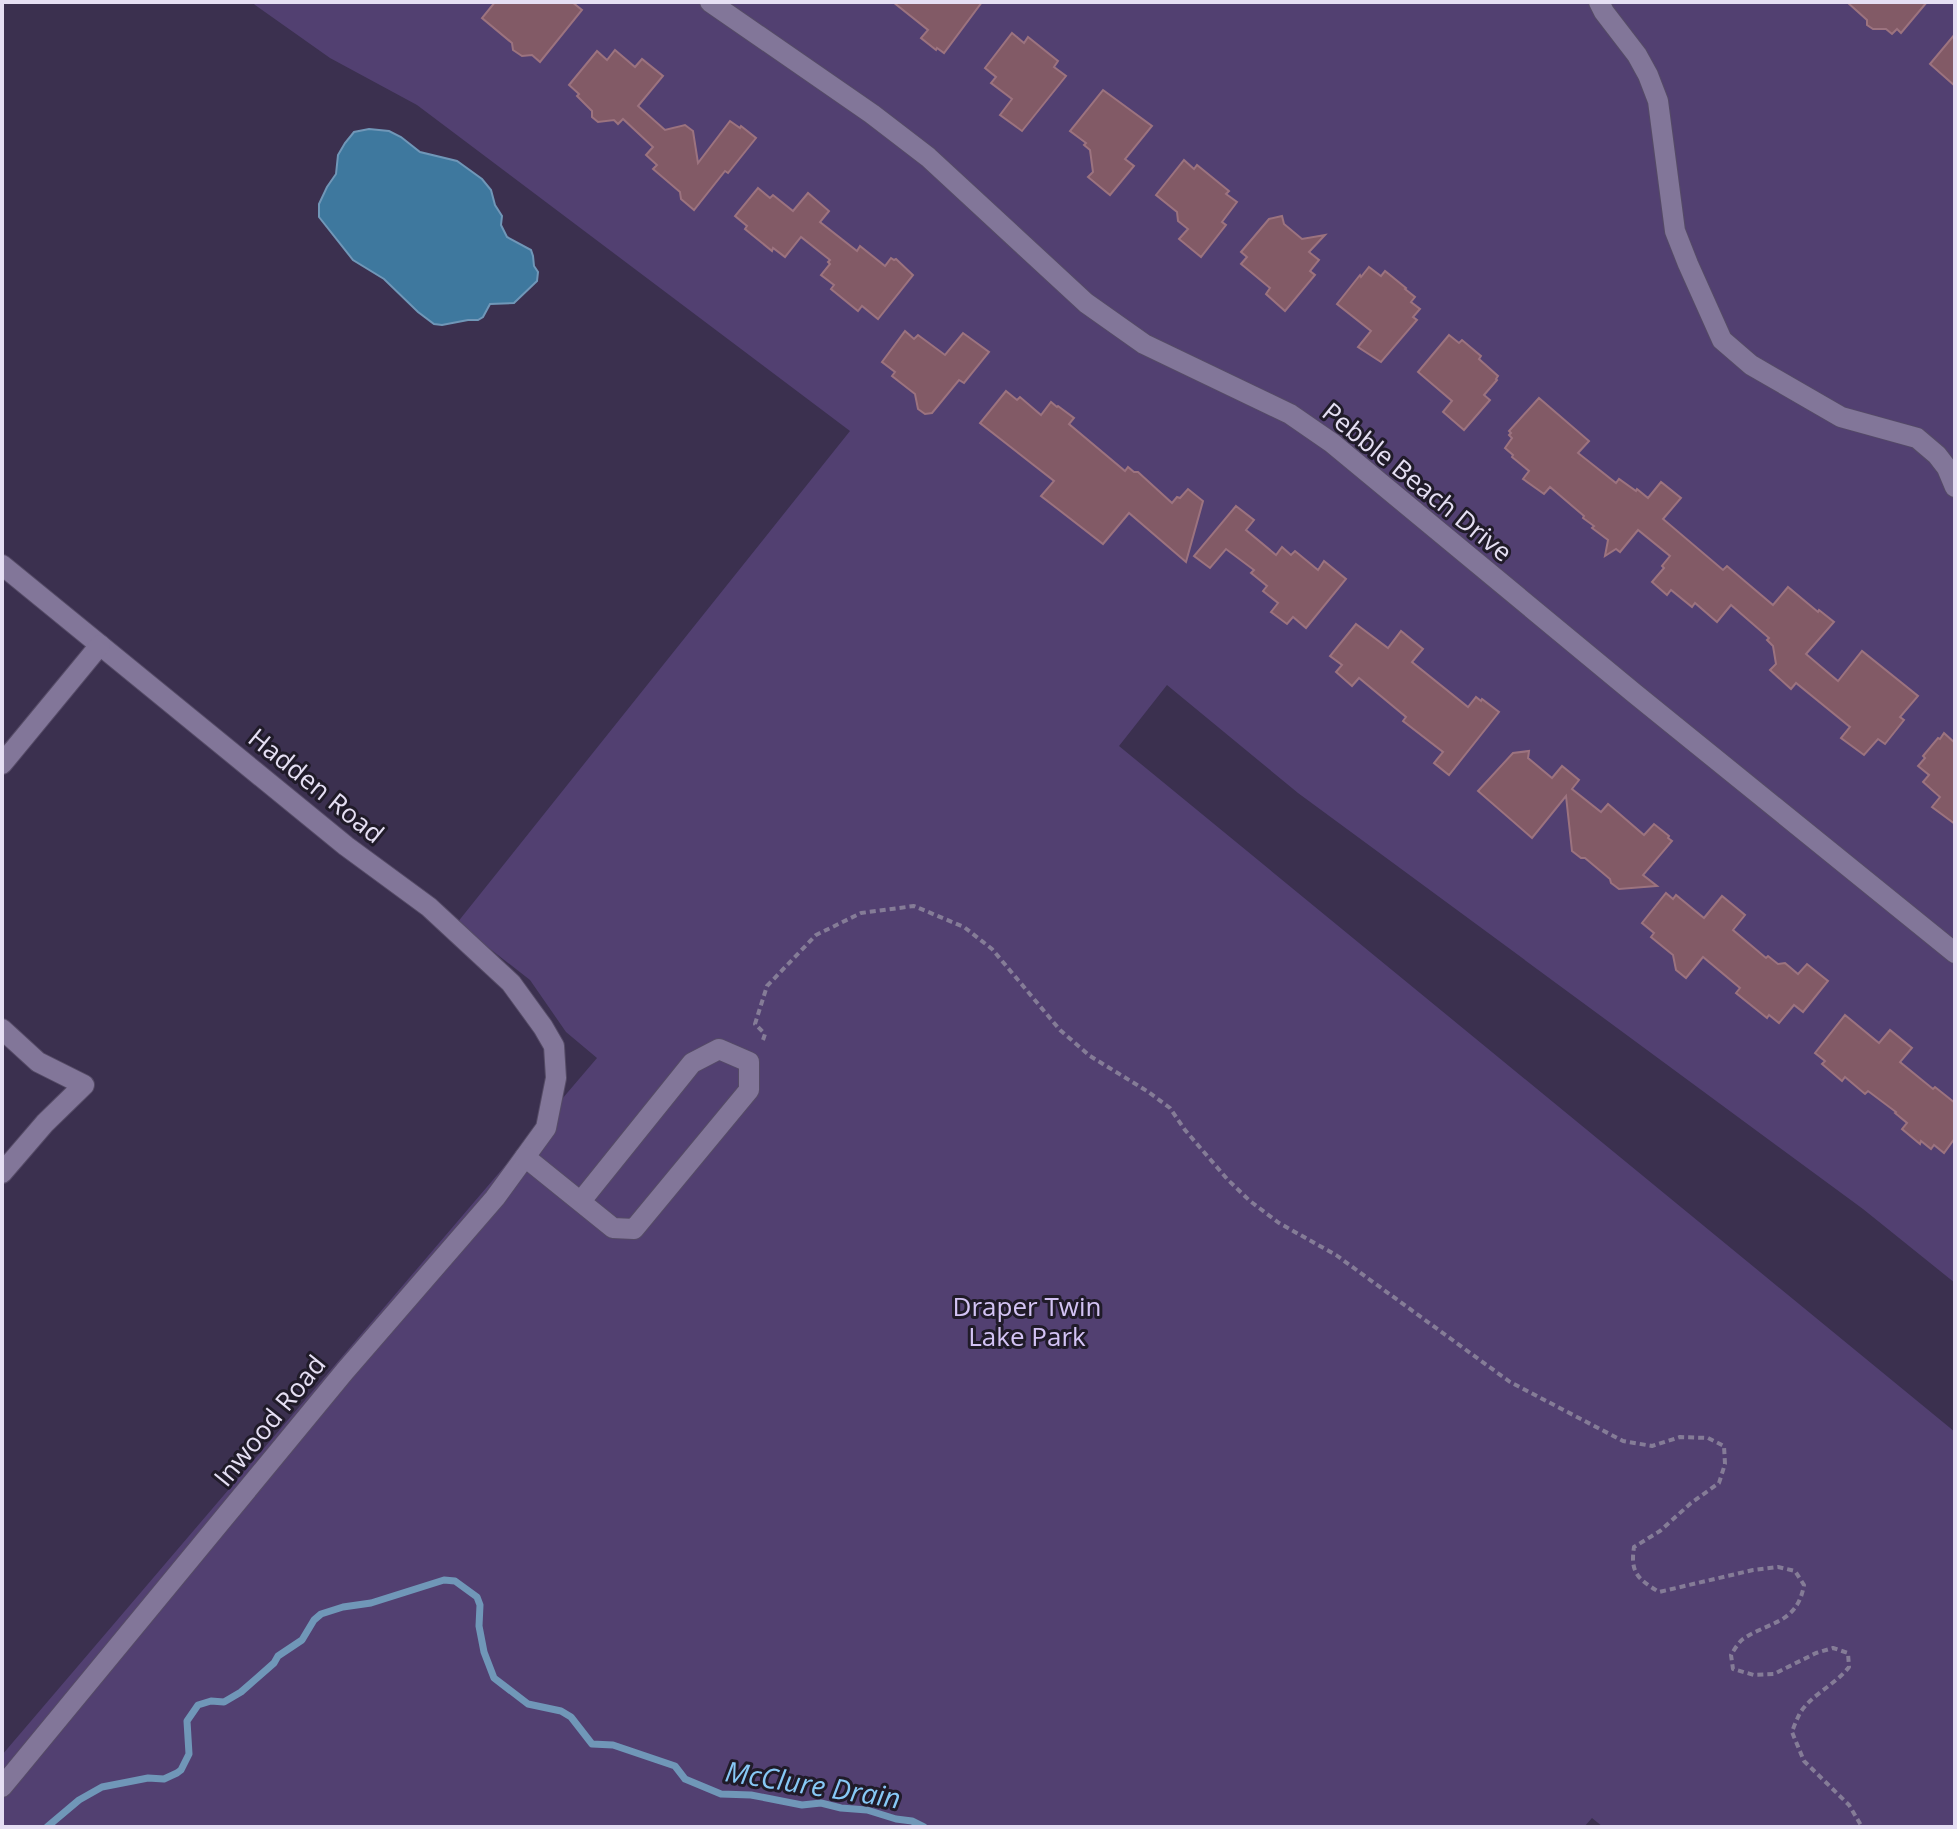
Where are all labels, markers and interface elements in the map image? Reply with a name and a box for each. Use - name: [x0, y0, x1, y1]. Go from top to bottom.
- street label: Pebble Beach Drive: [1315, 393, 1520, 569]
- street label: Hadden Road: [241, 719, 392, 851]
- park label: Draper Twin Lake Park: [953, 1288, 1101, 1354]
- street label: Inwood Road: [205, 1347, 333, 1494]
- water label: McClure Drain: [723, 1751, 903, 1817]

